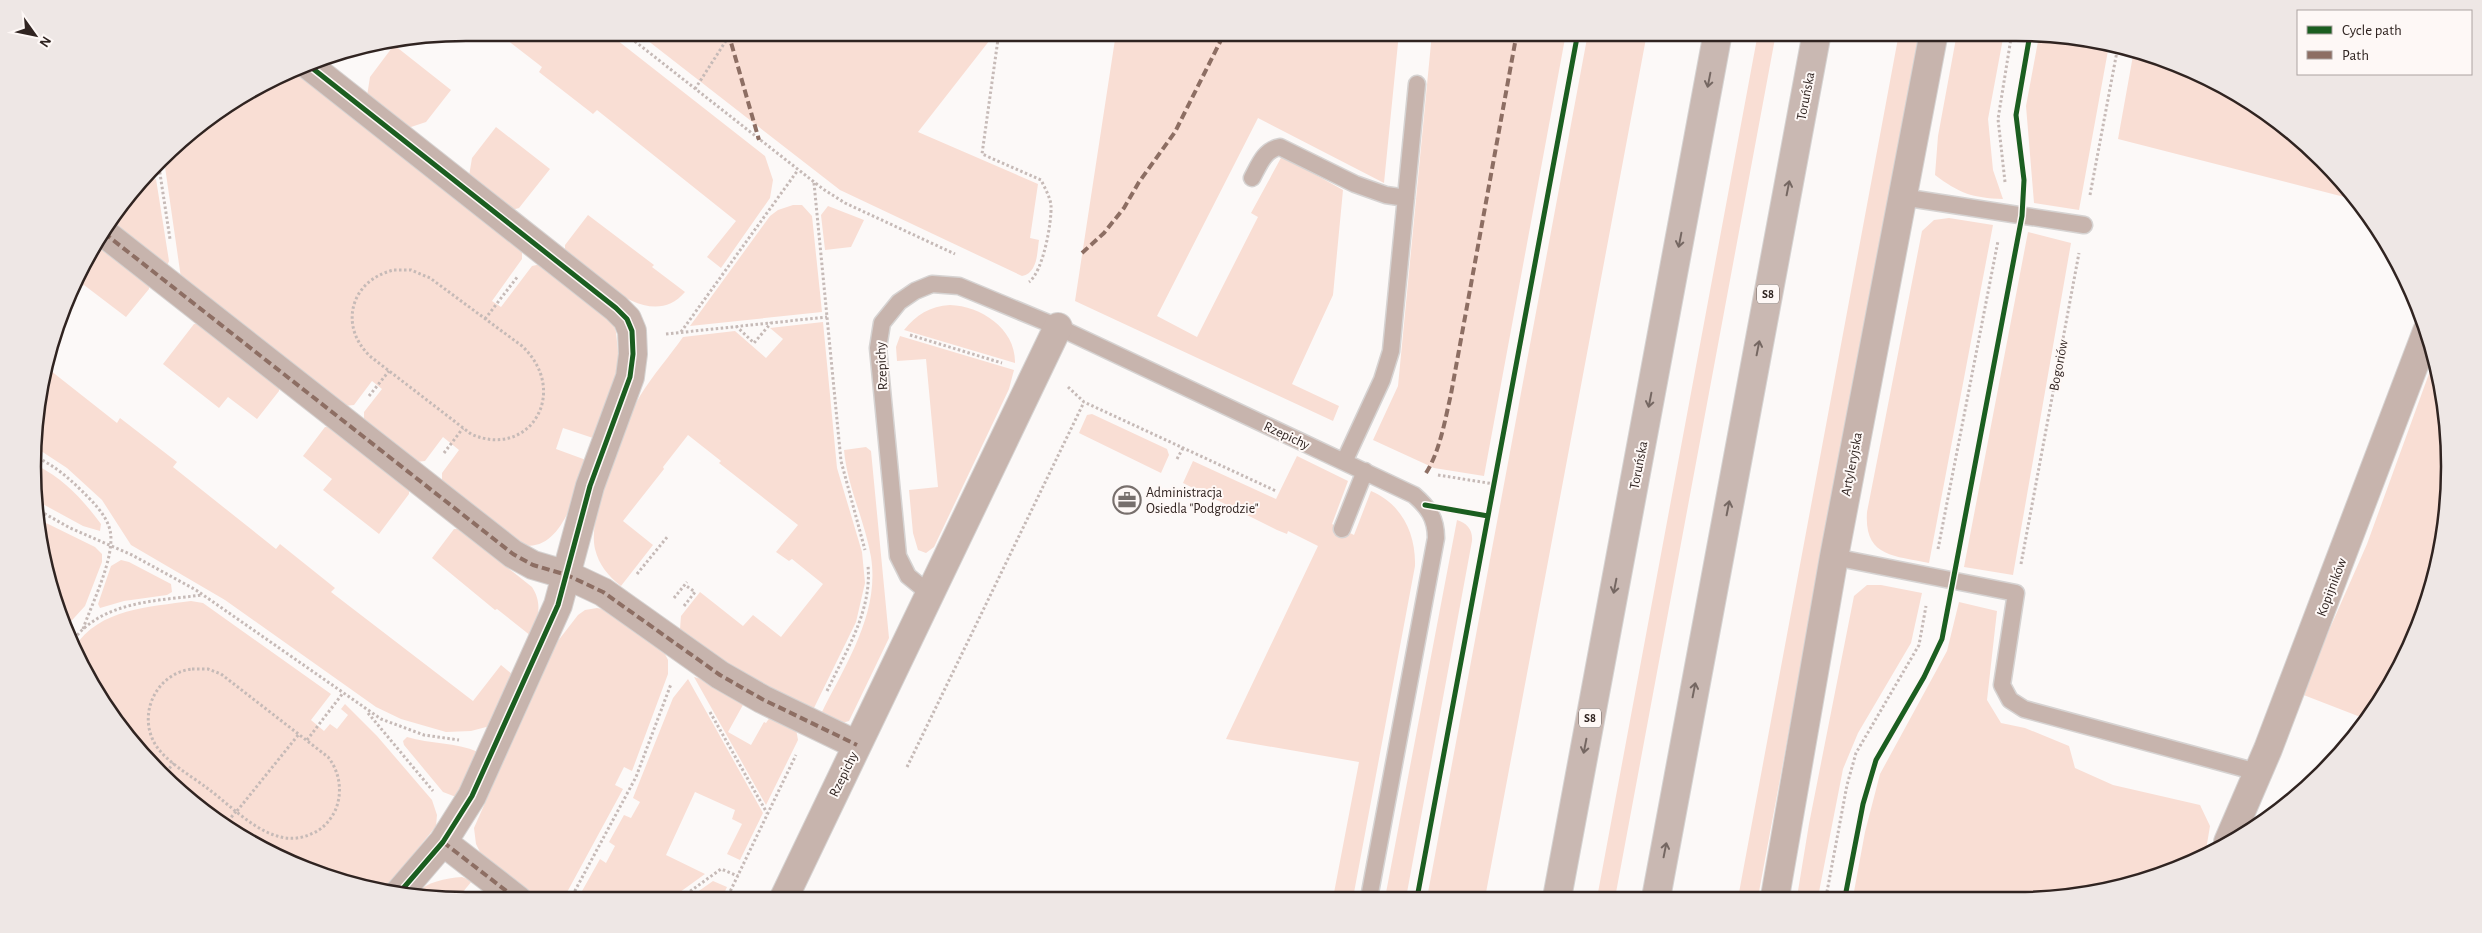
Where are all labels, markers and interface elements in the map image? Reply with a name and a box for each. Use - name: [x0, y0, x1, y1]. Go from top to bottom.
- north arrow: [10, 10, 60, 60]
- legend: [2297, 10, 2472, 75]
- text: Cycle path: [2342, 23, 2402, 38]
- text: N: [37, 34, 54, 49]
- text: Path: [2342, 48, 2369, 63]
- street label: Toruńska: [1794, 70, 1818, 122]
- one-way arrow: [1704, 72, 1714, 88]
- one-way arrow: [1784, 181, 1793, 197]
- one-way arrow: [1674, 232, 1684, 248]
- road number: S8: [1757, 284, 1779, 304]
- street label: Bogoriów: [2047, 338, 2071, 392]
- one-way arrow: [1754, 340, 1764, 356]
- street label: Rzepichy: [874, 341, 890, 391]
- one-way arrow: [1644, 392, 1654, 408]
- street label: Rzepichy: [1262, 419, 1312, 453]
- street label: Artyleryjska: [1839, 430, 1865, 497]
- street label: Toruńska: [1627, 439, 1651, 491]
- office icon: Administracja Osiedla "Podgrodzie": [1112, 485, 1142, 515]
- place label: Administracja Osiedla "Podgrodzie": [1146, 486, 1259, 516]
- one-way arrow: [1724, 500, 1734, 516]
- street label: Kopijników: [2314, 556, 2350, 618]
- one-way arrow: [1610, 578, 1619, 594]
- one-way arrow: [1690, 682, 1700, 698]
- road number: S8: [1579, 708, 1601, 728]
- one-way arrow: [1580, 737, 1590, 753]
- street label: Rzepichy: [827, 749, 861, 799]
- one-way arrow: [1660, 842, 1670, 858]

